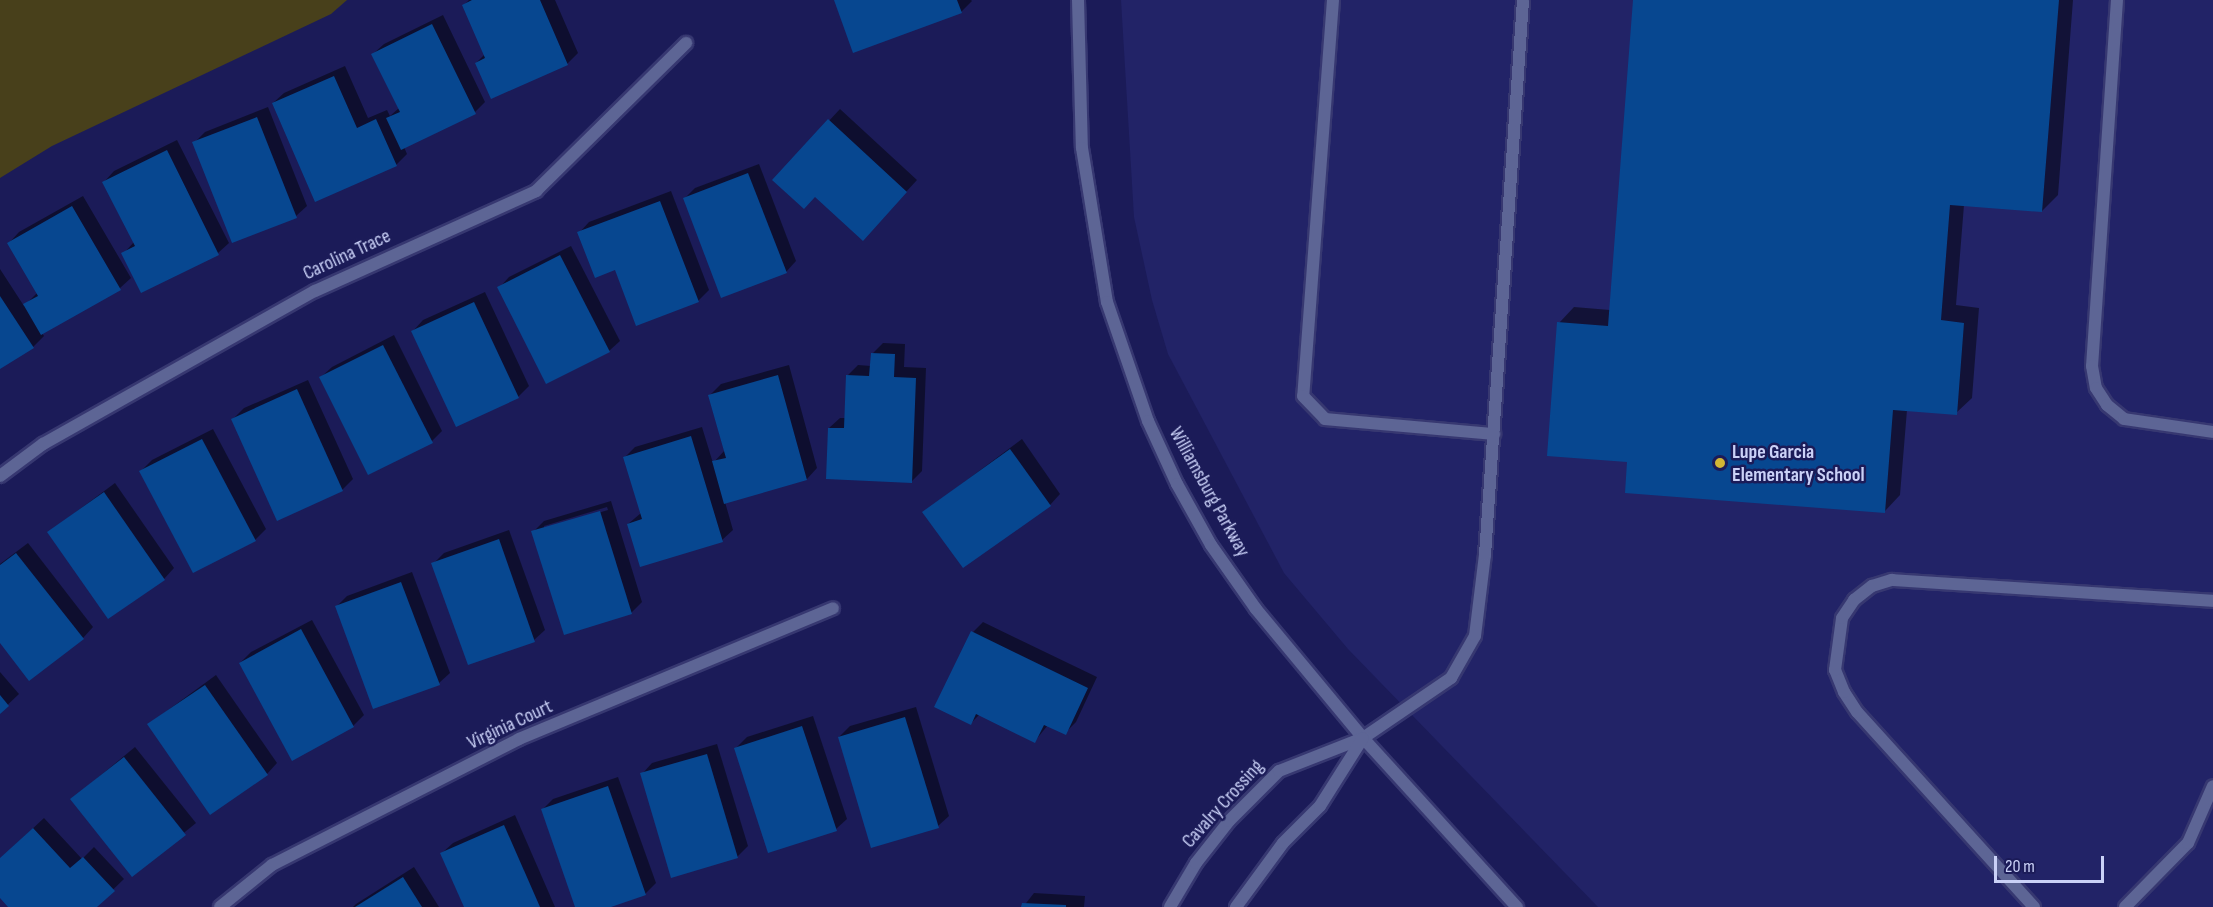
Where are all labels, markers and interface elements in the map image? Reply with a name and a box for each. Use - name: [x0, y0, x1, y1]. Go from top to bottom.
- street label: Carolina Trace: [299, 224, 395, 286]
- street label: Williamsburg Parkway: [1163, 423, 1255, 561]
- place label: Lupe Garcia Elementary School: [1732, 440, 1865, 487]
- marker: Lupe Garcia Elementary School: [1713, 456, 1727, 470]
- street label: Virginia Court: [464, 695, 556, 755]
- street label: Cavalry Crossing: [1177, 755, 1269, 853]
- scale bar: [1997, 844, 2106, 882]
- text: 20 m: [2005, 856, 2035, 877]

